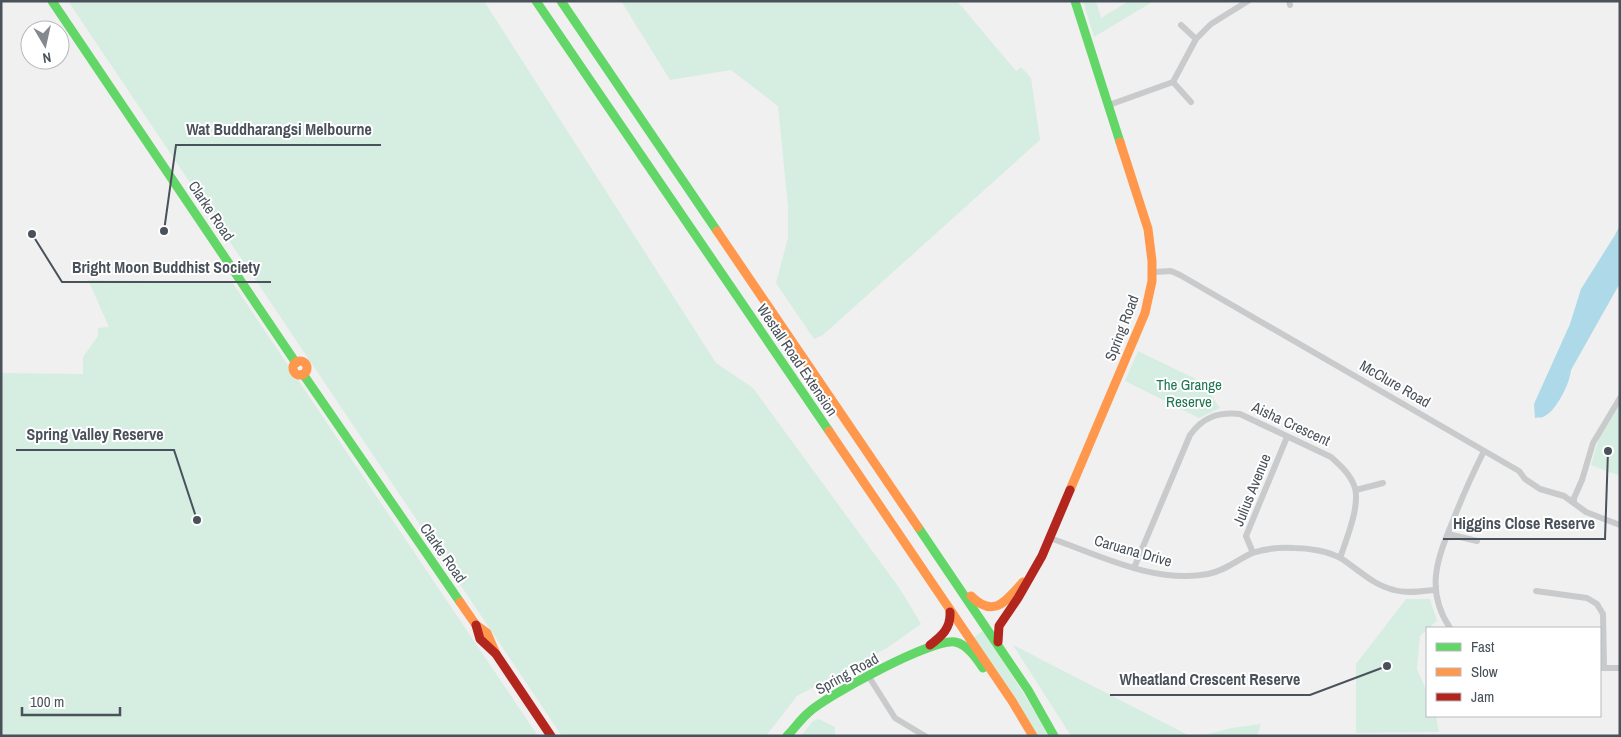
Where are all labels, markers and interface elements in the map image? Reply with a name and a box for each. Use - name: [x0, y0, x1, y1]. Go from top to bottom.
- north arrow: [20, 20, 70, 70]
- text: N: [42, 48, 53, 67]
- callout: Wat Buddharangsi Melbourne: [176, 114, 381, 145]
- text: Wat Buddharangsi Melbourne: [186, 118, 372, 140]
- street label: Clarke Road: [184, 177, 239, 245]
- callout: Bright Moon Buddhist Society: [62, 251, 271, 282]
- text: Bright Moon Buddhist Society: [72, 256, 261, 278]
- street label: Spring Road: [1099, 292, 1144, 364]
- street label: Westall Road Extension: [752, 300, 843, 420]
- street label: McClure Road: [1356, 355, 1435, 412]
- park label: The Grange Reserve: [1156, 374, 1222, 412]
- street label: Aisha Crescent: [1248, 396, 1334, 451]
- callout: Spring Valley Reserve: [16, 419, 174, 450]
- text: Spring Valley Reserve: [26, 423, 164, 445]
- street label: Julius Avenue: [1227, 450, 1276, 529]
- callout: Higgins Close Reserve: [1443, 508, 1605, 539]
- text: Higgins Close Reserve: [1453, 512, 1595, 534]
- street label: Clarke Road: [415, 519, 472, 587]
- street label: Caruana Drive: [1092, 529, 1175, 572]
- legend: [1426, 627, 1601, 717]
- text: Fast: [1471, 636, 1495, 657]
- street label: Spring Road: [811, 648, 882, 699]
- text: Slow: [1471, 661, 1498, 682]
- callout: Wheatland Crescent Reserve: [1110, 664, 1310, 695]
- text: Wheatland Crescent Reserve: [1120, 668, 1300, 690]
- scale bar: [22, 684, 120, 716]
- text: Jam: [1471, 686, 1494, 707]
- text: 100 m: [30, 691, 64, 712]

